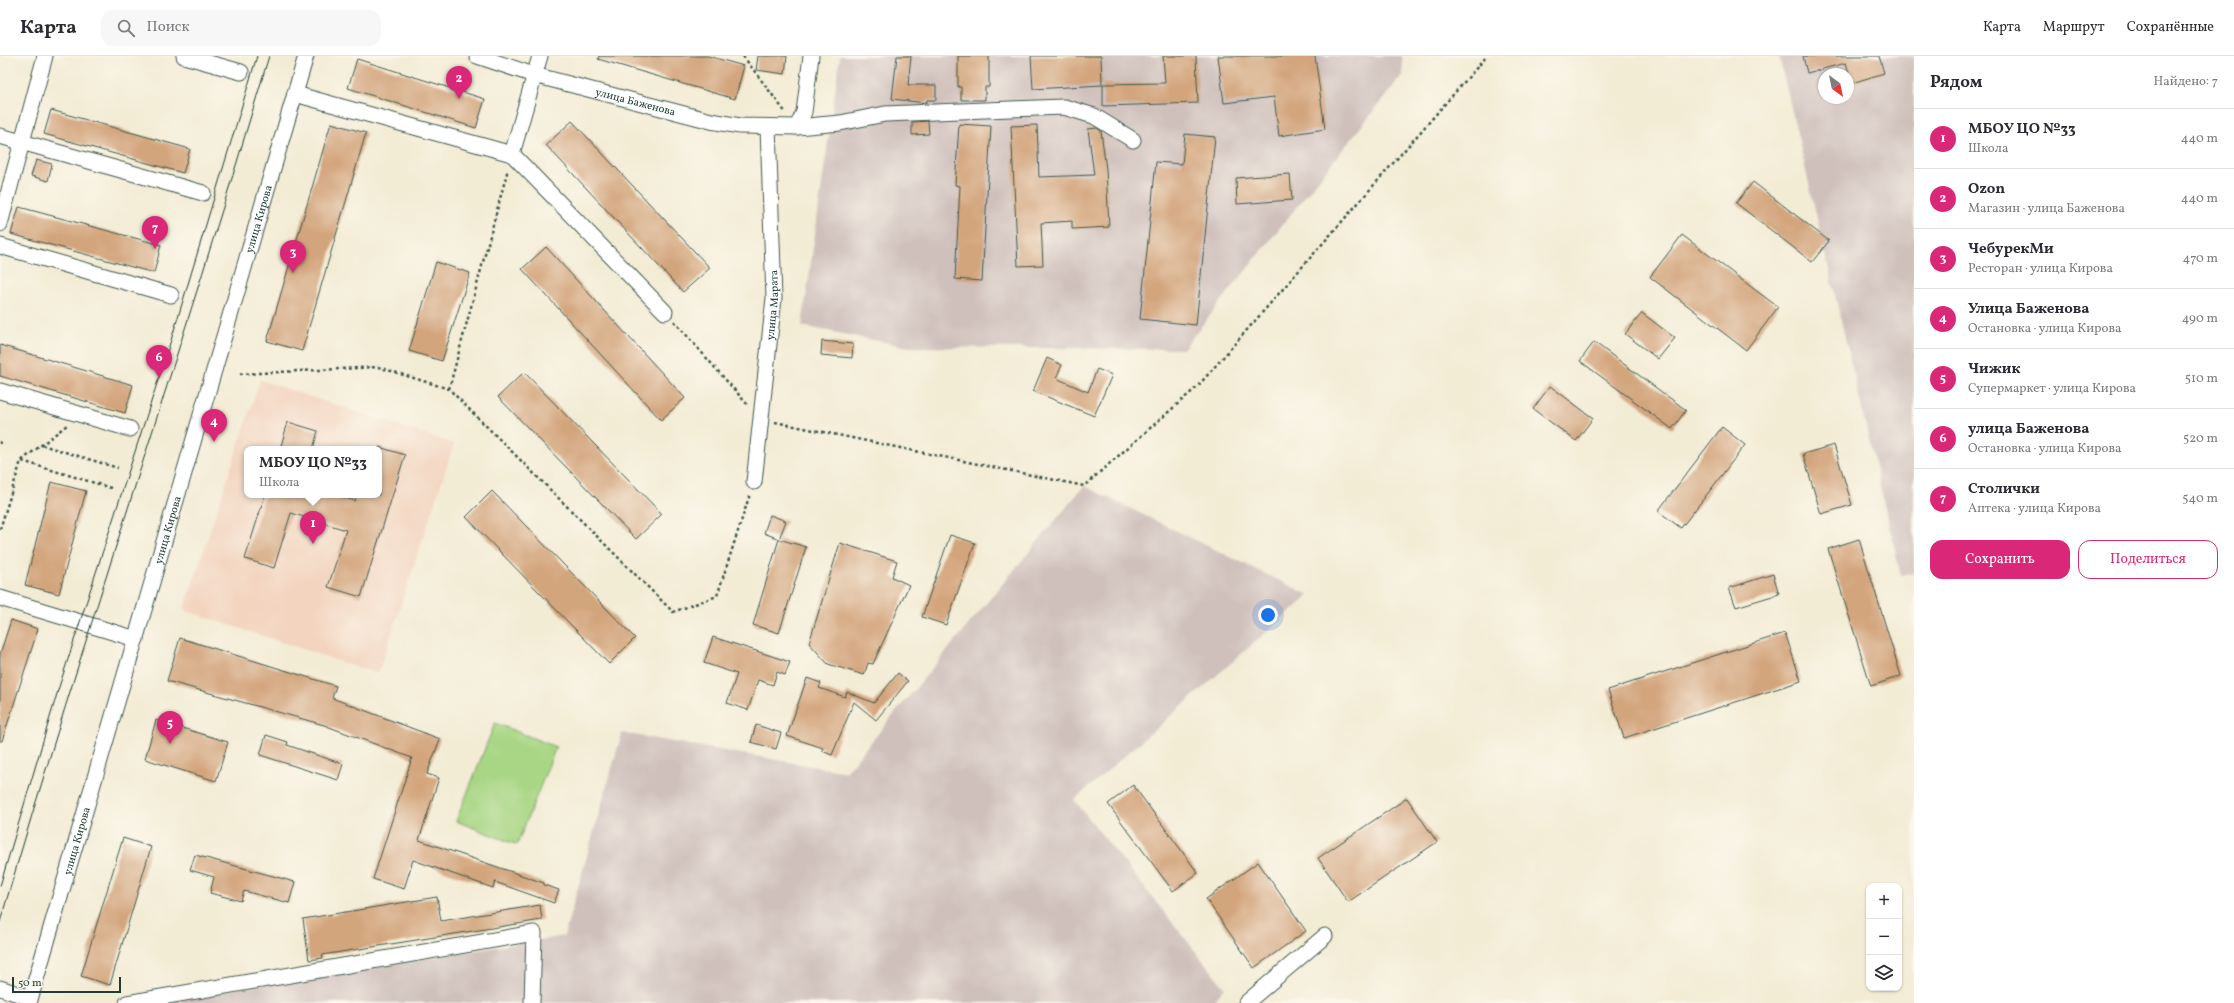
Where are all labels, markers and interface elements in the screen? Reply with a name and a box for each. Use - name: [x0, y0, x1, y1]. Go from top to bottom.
- search box: [101, 10, 381, 46]
- text: Карта: [20, 15, 77, 41]
- icon: search: [115, 17, 137, 39]
- text: Поиск: [147, 17, 190, 38]
- text: Карта: [1983, 18, 2021, 37]
- text: Маршрут: [2043, 18, 2105, 37]
- text: Сохранённые: [2127, 18, 2214, 37]
- pin: 2: [446, 66, 472, 99]
- north arrow: [1818, 68, 1854, 104]
- text: Рядом: [1930, 71, 1983, 94]
- text: Найдено: 7: [2153, 73, 2218, 91]
- street label: улица Баженова: [593, 85, 677, 121]
- text: МБОУ ЦО №33: [1968, 119, 2076, 140]
- text: 1: [1940, 130, 1946, 148]
- text: 440 m: [2181, 130, 2218, 148]
- text: Школа: [1968, 140, 2008, 158]
- text: Ozon: [1968, 179, 2005, 200]
- street label: улица Кирова: [243, 183, 277, 255]
- text: 2: [1940, 190, 1946, 208]
- text: 440 m: [2181, 190, 2218, 208]
- text: Магазин · улица Баженова: [1968, 200, 2125, 218]
- pin: 7: [142, 216, 168, 249]
- text: ЧебурекМи: [1968, 239, 2054, 260]
- pin: 3: [280, 240, 306, 273]
- text: 3: [1940, 250, 1946, 268]
- text: 470 m: [2183, 250, 2218, 268]
- text: Ресторан · улица Кирова: [1968, 260, 2113, 278]
- street label: улица Марата: [763, 269, 783, 341]
- text: Улица Баженова: [1968, 299, 2090, 320]
- text: 4: [1939, 310, 1947, 328]
- text: 490 m: [2182, 310, 2218, 328]
- text: Остановка · улица Кирова: [1968, 320, 2122, 338]
- pin: 6: [146, 345, 172, 378]
- text: Чижик: [1968, 359, 2021, 380]
- text: 5: [1940, 370, 1946, 388]
- text: 510 m: [2185, 370, 2218, 388]
- text: Супермаркет · улица Кирова: [1968, 380, 2136, 398]
- pin: 4: [201, 409, 227, 442]
- text: улица Баженова: [1968, 419, 2089, 440]
- text: 6: [1939, 430, 1947, 448]
- text: 520 m: [2183, 430, 2218, 448]
- text: Остановка · улица Кирова: [1968, 440, 2122, 458]
- popup: [244, 446, 382, 498]
- text: МБОУ ЦО №33: [259, 453, 367, 474]
- text: Школа: [259, 474, 299, 492]
- text: Столички: [1968, 479, 2040, 500]
- text: 7: [1940, 490, 1946, 508]
- text: 540 m: [2182, 490, 2218, 508]
- street label: улица Кирова: [152, 494, 186, 566]
- text: Аптека · улица Кирова: [1968, 500, 2101, 518]
- pin: 1: [300, 511, 326, 544]
- button: Сохранить: [1930, 540, 2070, 579]
- button: Поделиться: [2078, 540, 2218, 579]
- your location: [1258, 605, 1278, 625]
- pin: 5: [157, 711, 183, 744]
- street label: улица Кирова: [61, 805, 95, 877]
- map controls: [1866, 883, 1902, 991]
- button: +: [1866, 883, 1902, 919]
- button: −: [1866, 919, 1902, 955]
- button: layers: [1866, 955, 1902, 991]
- scale bar: [12, 975, 121, 994]
- text: 50 m: [18, 976, 42, 991]

